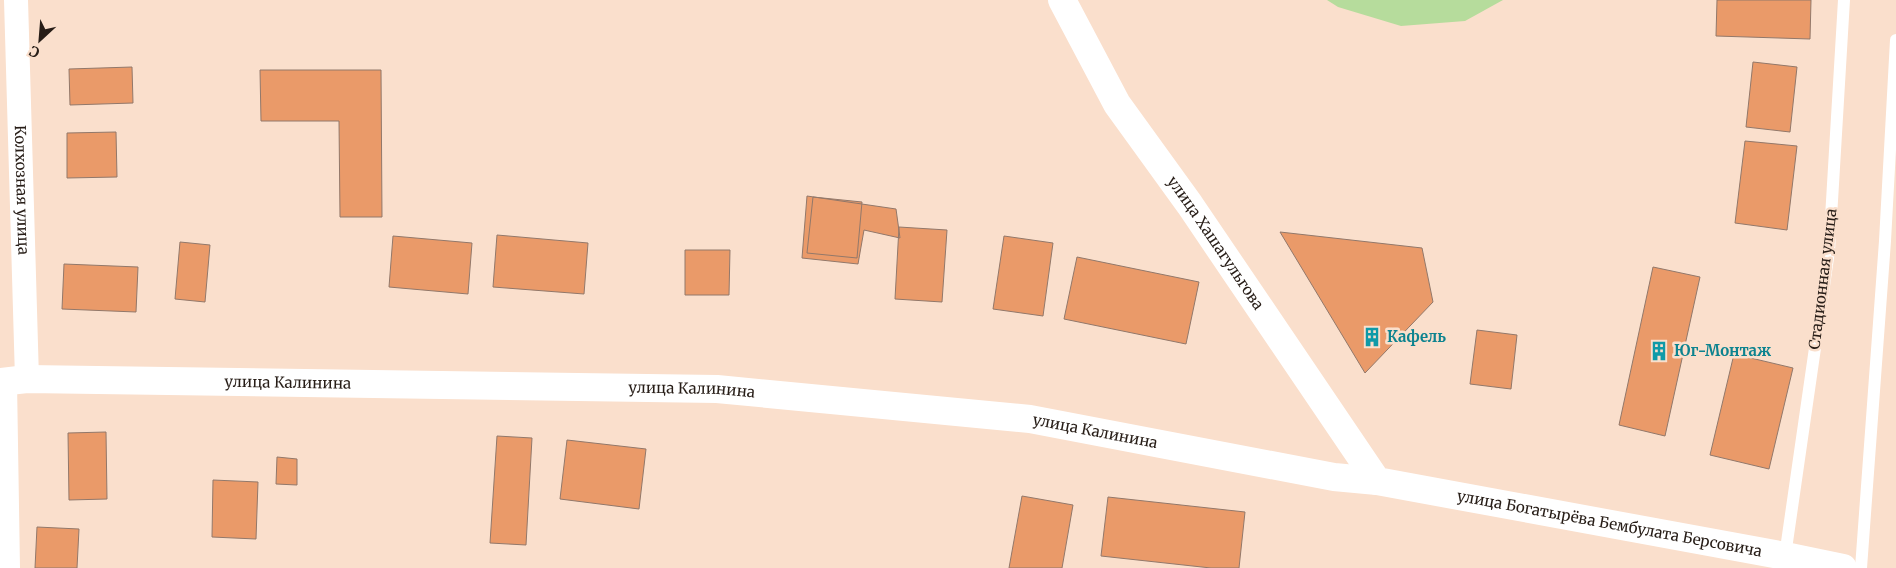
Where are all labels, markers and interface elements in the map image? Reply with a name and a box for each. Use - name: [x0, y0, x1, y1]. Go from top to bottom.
- north arrow: [15, 15, 65, 65]
- text: С: [26, 42, 42, 62]
- street label: Колхозная улица: [11, 125, 33, 255]
- street label: улица Хашагульгова: [1163, 172, 1268, 313]
- street label: Стадионная улица: [1804, 207, 1841, 350]
- building icon: Кафель: [1361, 326, 1383, 348]
- place label: Кафель: [1387, 327, 1446, 346]
- building icon: Юг-Монтаж: [1648, 340, 1670, 362]
- place label: Юг-Монтаж: [1674, 341, 1772, 360]
- street label: улица Калинина: [224, 372, 351, 393]
- street label: улица Калинина: [628, 378, 756, 402]
- street label: улица Калинина: [1031, 410, 1159, 452]
- street label: улица Богатырёва Бембулата Берсовича: [1456, 486, 1764, 561]

